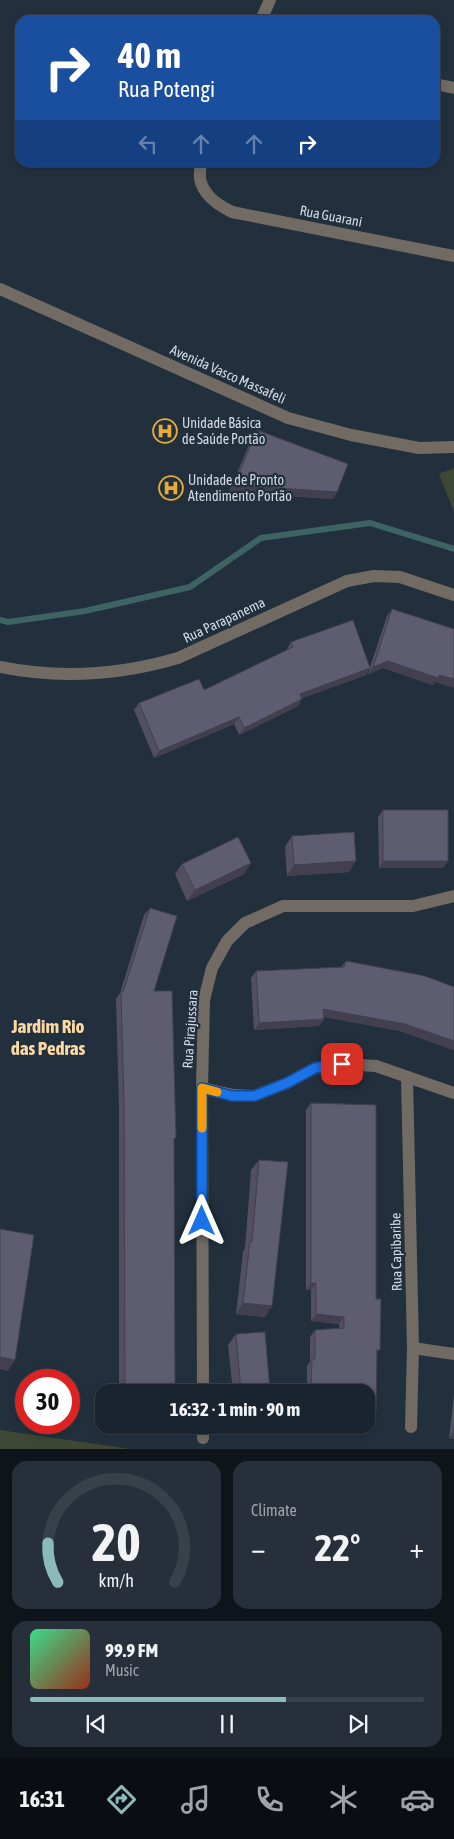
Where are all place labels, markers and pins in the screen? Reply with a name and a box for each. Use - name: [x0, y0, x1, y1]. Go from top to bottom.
- place label: Unidade Básica de Saúde Portão: [182, 415, 265, 447]
- hospital icon: Unidade Básica de Saúde Portão: [152, 418, 178, 444]
- place label: Unidade de Pronto Atendimento Portão: [188, 472, 292, 504]
- hospital icon: Unidade de Pronto Atendimento Portão: [158, 475, 184, 501]
- pin: [321, 1043, 363, 1085]

